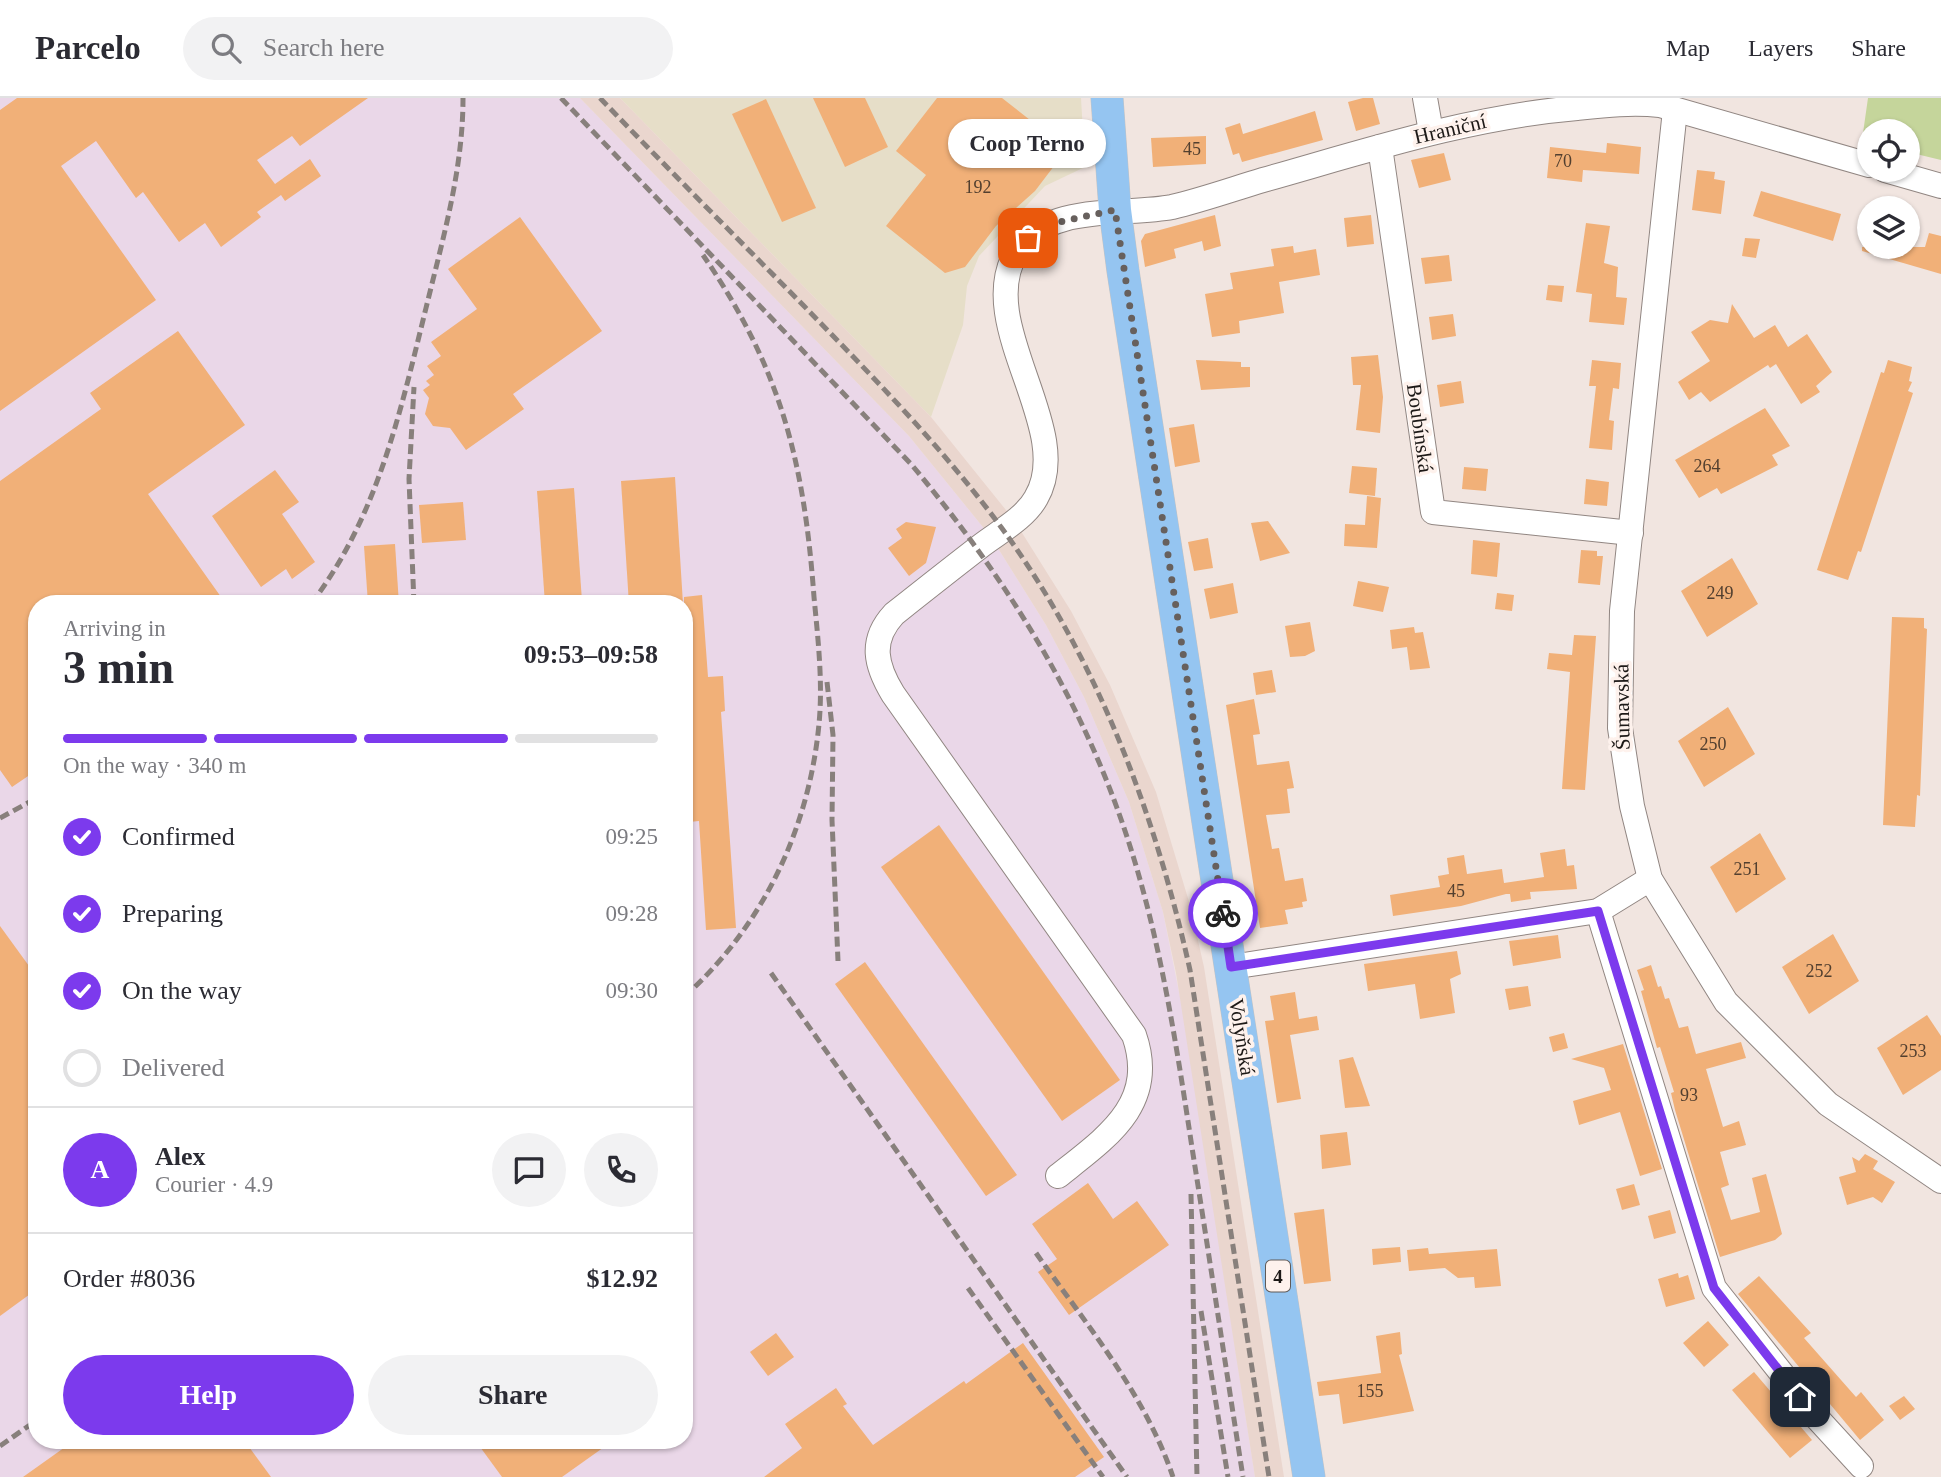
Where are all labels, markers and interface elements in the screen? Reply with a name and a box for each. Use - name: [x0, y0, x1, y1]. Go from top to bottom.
- search box: [183, 17, 673, 80]
- icon: search: [207, 29, 245, 67]
- text: Parcelo: [35, 30, 141, 66]
- text: Search here: [263, 33, 385, 62]
- text: Map: [1666, 35, 1710, 61]
- text: Layers: [1748, 35, 1813, 61]
- text: Share: [1851, 35, 1906, 61]
- street label: Hraniční: [1412, 109, 1489, 149]
- callout: Coop Terno: [949, 119, 1107, 168]
- map controls: [1857, 119, 1920, 259]
- button: locate: [1857, 119, 1920, 182]
- text: Coop Terno: [969, 131, 1085, 156]
- house number: 45: [1183, 139, 1201, 159]
- house number: 70: [1554, 151, 1572, 171]
- house number: 192: [965, 177, 992, 197]
- button: layers: [1857, 196, 1920, 259]
- pin: [998, 208, 1058, 268]
- icon: bag: [1009, 219, 1047, 257]
- street label: Boubínská: [1402, 382, 1438, 475]
- house number: 264: [1694, 456, 1721, 476]
- house number: 249: [1707, 583, 1734, 603]
- text: Arriving in: [63, 616, 166, 641]
- text: 09:53–09:58: [524, 640, 658, 669]
- text: 3 min: [63, 642, 174, 693]
- street label: Šumavská: [1609, 663, 1635, 750]
- house number: 250: [1700, 734, 1727, 754]
- text: On the way · 340 m: [63, 753, 246, 778]
- icon: check: [63, 818, 101, 856]
- text: Confirmed: [122, 822, 235, 851]
- text: 09:25: [606, 824, 658, 849]
- house number: 251: [1734, 859, 1761, 879]
- courier: [1188, 878, 1258, 948]
- house number: 45: [1447, 881, 1465, 901]
- icon: bike: [1204, 894, 1242, 932]
- icon: check: [63, 895, 101, 933]
- text: Preparing: [122, 899, 223, 928]
- text: 09:28: [606, 901, 658, 926]
- house number: 252: [1806, 961, 1833, 981]
- icon: check: [63, 972, 101, 1010]
- text: On the way: [122, 976, 242, 1005]
- text: 09:30: [606, 978, 658, 1003]
- street label: Volyňská: [1224, 997, 1260, 1078]
- house number: 253: [1900, 1041, 1927, 1061]
- text: Delivered: [122, 1053, 225, 1082]
- house number: 93: [1680, 1085, 1698, 1105]
- button: chat: [492, 1133, 566, 1207]
- button: phone: [584, 1133, 658, 1207]
- text: Alex: [155, 1142, 206, 1171]
- text: A: [91, 1155, 109, 1184]
- text: Courier · 4.9: [155, 1172, 273, 1197]
- road number: 4: [1266, 1260, 1290, 1292]
- text: Order #8036: [63, 1264, 195, 1293]
- text: $12.92: [587, 1264, 658, 1293]
- button: Help: [63, 1355, 354, 1435]
- button: Share: [368, 1355, 658, 1435]
- pin: [1770, 1367, 1830, 1427]
- icon: home: [1781, 1378, 1819, 1416]
- house number: 155: [1357, 1381, 1384, 1401]

